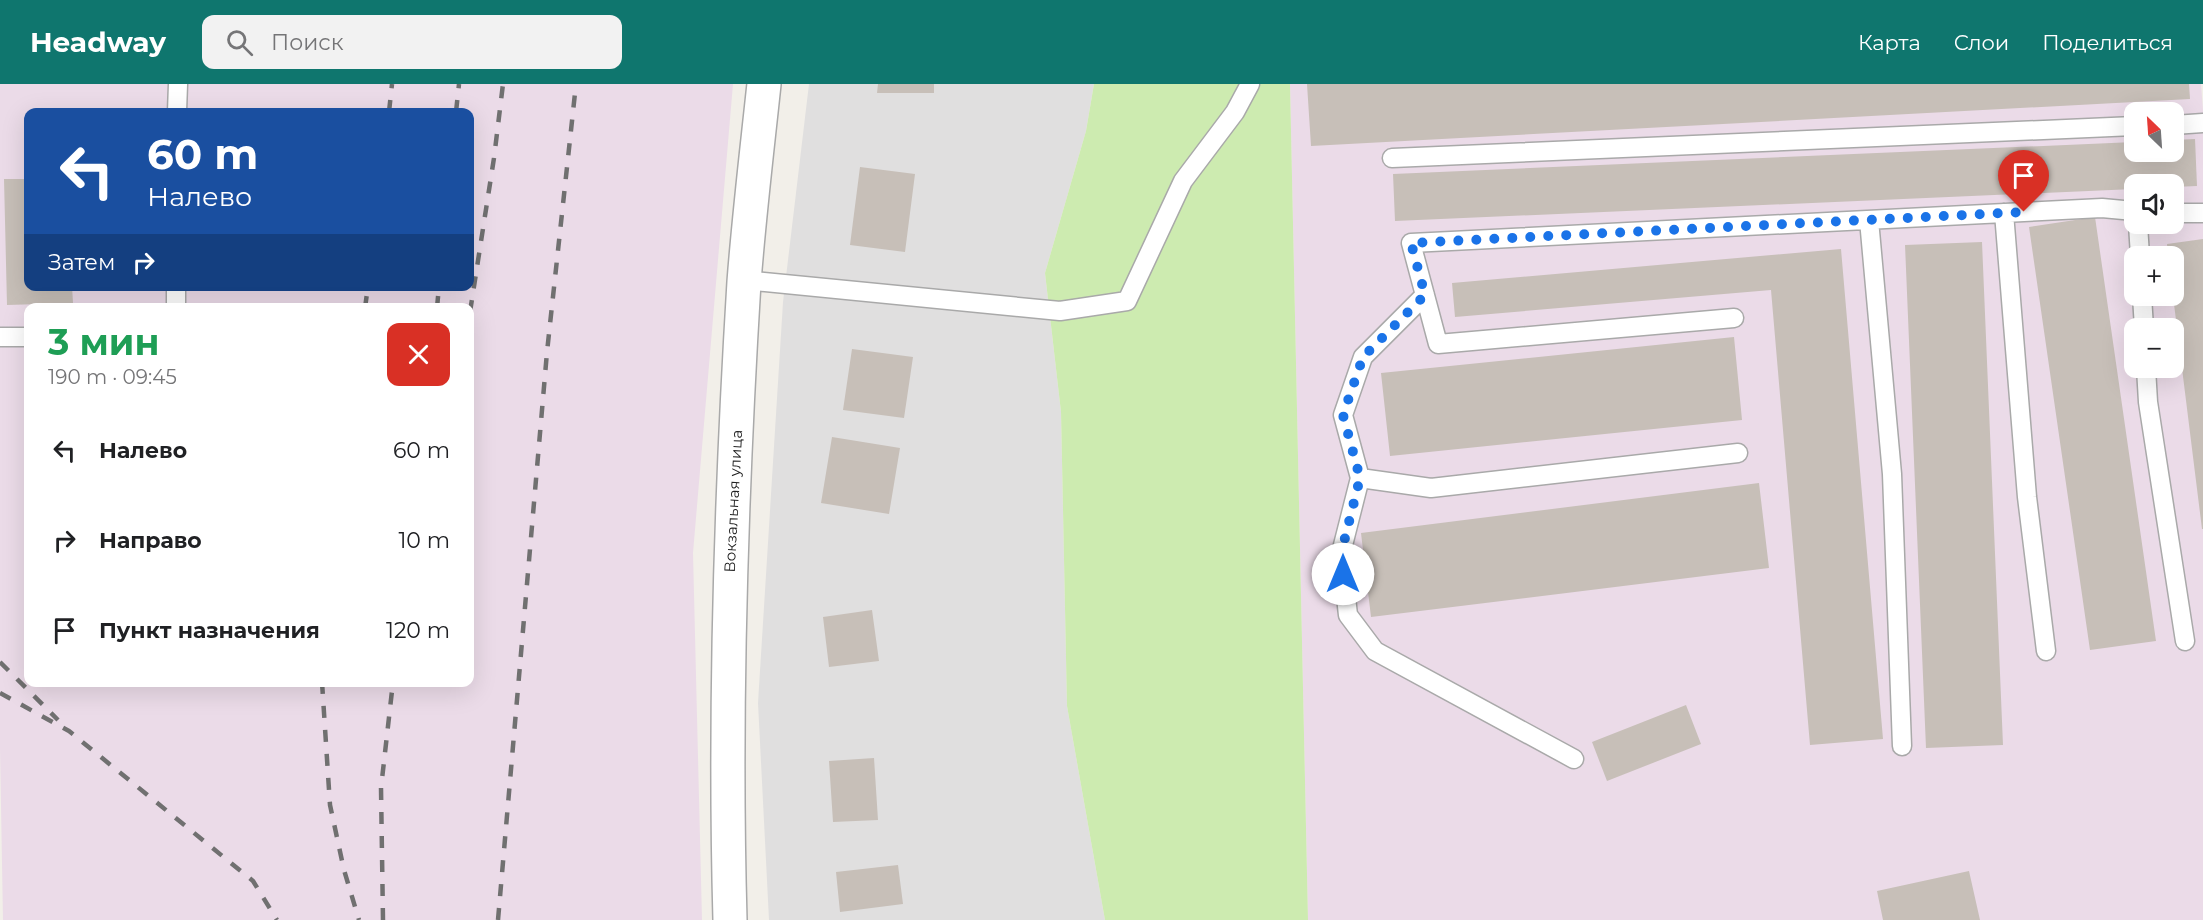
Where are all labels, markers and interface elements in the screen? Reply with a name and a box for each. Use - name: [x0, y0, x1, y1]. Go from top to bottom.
- search box: [202, 15, 622, 69]
- text: Headway: [30, 25, 166, 59]
- icon: search: [223, 26, 256, 59]
- text: Поиск: [271, 29, 343, 56]
- text: Карта: [1858, 30, 1921, 55]
- text: Слои: [1954, 30, 2009, 55]
- text: Поделиться: [2042, 30, 2173, 55]
- north arrow: [2124, 102, 2184, 162]
- map controls: [2124, 102, 2184, 378]
- text: 60 m: [147, 128, 258, 180]
- icon: left: [48, 132, 126, 210]
- pin: [1998, 150, 2049, 212]
- icon: arrive: [2007, 159, 2040, 192]
- button: sound: [2124, 174, 2184, 234]
- text: Налево: [147, 180, 252, 213]
- icon: right: [127, 246, 160, 279]
- button: +: [2124, 246, 2184, 306]
- text: Затем: [48, 249, 115, 276]
- button: −: [2124, 318, 2184, 378]
- text: 3 мин: [48, 320, 159, 364]
- button: close: [387, 323, 450, 386]
- text: 190 m · 09:45: [48, 365, 177, 389]
- street label: Вокзальная улица: [720, 429, 746, 573]
- icon: left: [48, 434, 81, 467]
- text: Налево: [99, 437, 187, 464]
- text: 60 m: [393, 437, 450, 464]
- icon: right: [48, 524, 81, 557]
- text: Направо: [99, 527, 202, 554]
- text: 10 m: [398, 527, 450, 554]
- position arrow: [1311, 542, 1375, 606]
- icon: arrive: [48, 614, 81, 647]
- text: Пункт назначения: [99, 617, 320, 644]
- text: 120 m: [386, 617, 450, 644]

